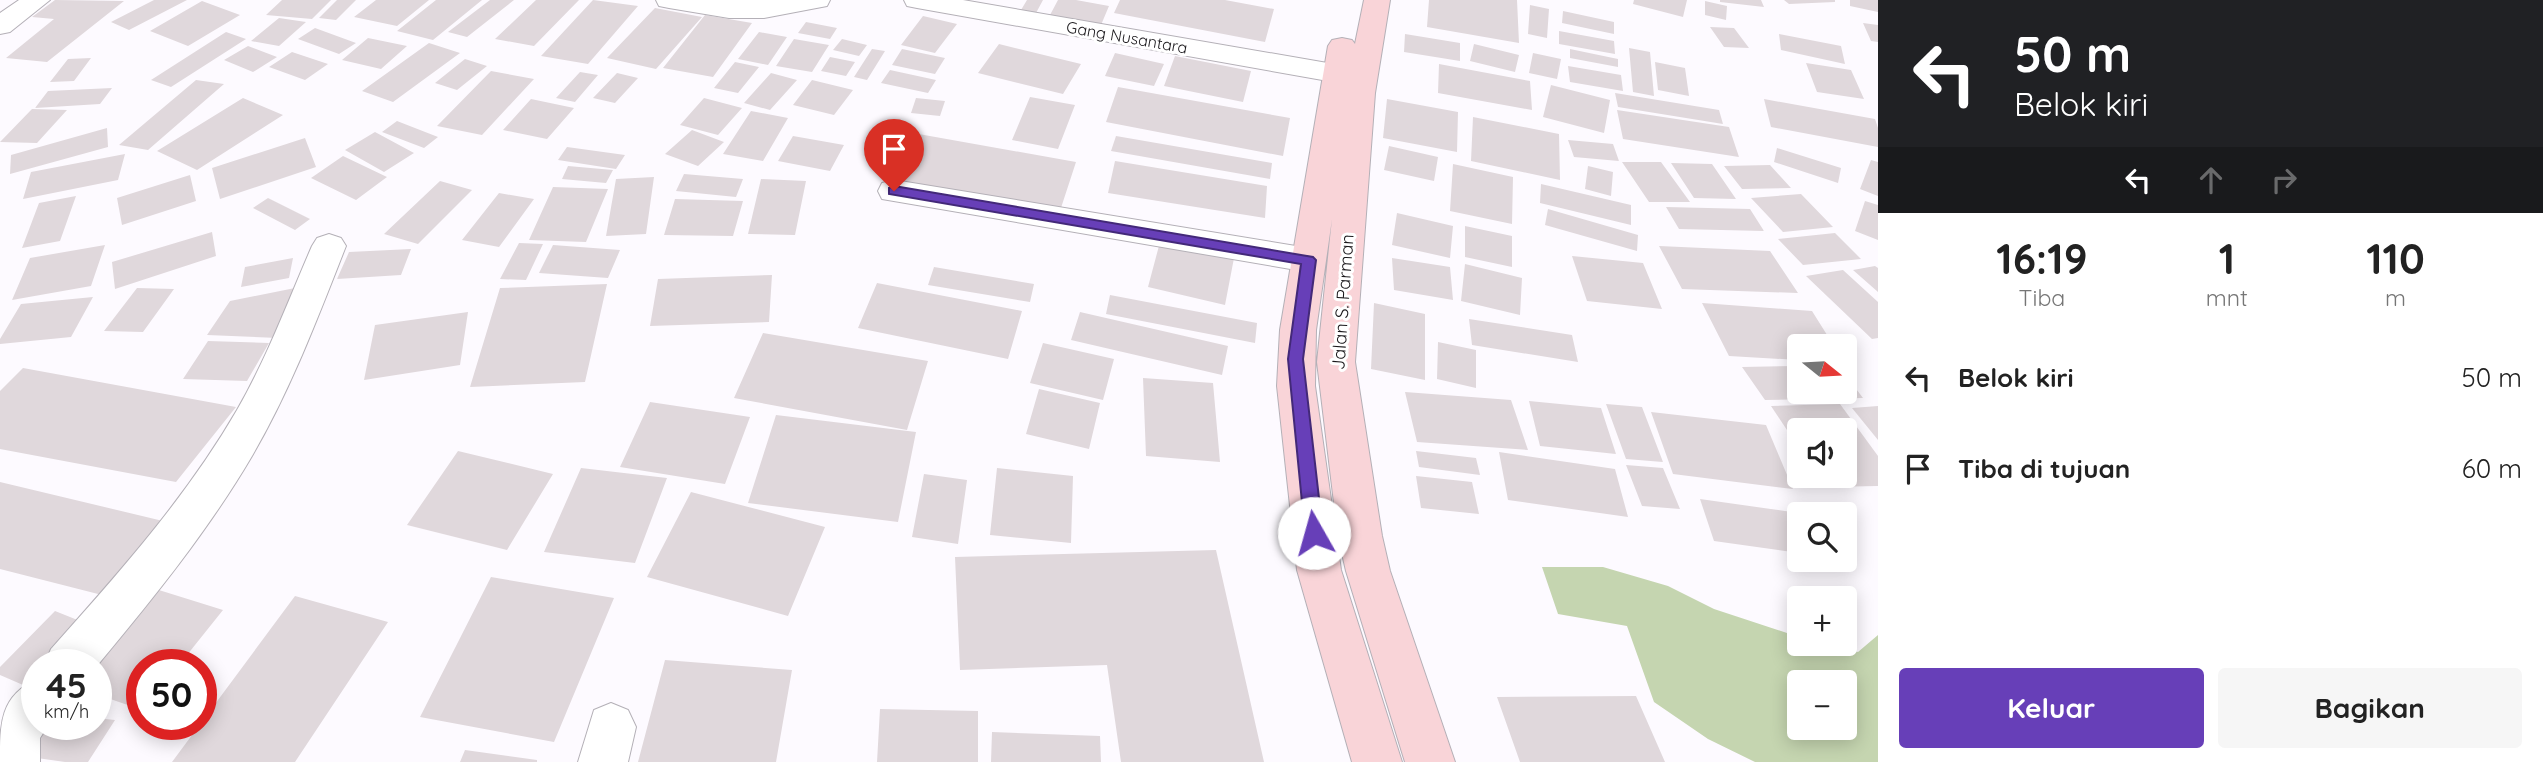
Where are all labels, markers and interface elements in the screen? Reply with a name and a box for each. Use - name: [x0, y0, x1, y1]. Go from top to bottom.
- street label: Gang Nusantara: [1065, 16, 1189, 58]
- text: 50 m: [2014, 23, 2131, 84]
- icon: left: [1899, 28, 1990, 119]
- text: Belok kiri: [2014, 84, 2148, 124]
- pin: [864, 119, 924, 191]
- icon: arrive: [875, 130, 913, 168]
- icon: left: [2119, 161, 2157, 199]
- icon: ahead: [2192, 161, 2230, 199]
- icon: right: [2265, 161, 2303, 199]
- text: 16:19: [1996, 232, 2088, 285]
- text: 1: [2219, 232, 2235, 285]
- text: 110: [2366, 232, 2425, 285]
- street label: Jalan S. Parman: [1326, 233, 1359, 371]
- text: Tiba: [2019, 283, 2065, 312]
- text: mnt: [2206, 283, 2248, 312]
- text: m: [2385, 283, 2406, 312]
- north arrow: [1787, 334, 1857, 404]
- map controls: [1787, 334, 1857, 740]
- icon: left: [1899, 359, 1937, 397]
- text: Belok kiri: [1958, 361, 2074, 394]
- text: 50 m: [2462, 361, 2522, 394]
- button: sound: [1787, 418, 1857, 488]
- icon: arrive: [1899, 450, 1937, 488]
- text: Tiba di tujuan: [1958, 452, 2130, 485]
- text: 60 m: [2462, 452, 2522, 485]
- position arrow: [1277, 496, 1351, 570]
- button: search: [1787, 502, 1857, 572]
- button: +: [1787, 586, 1857, 656]
- speed limit sign: 50: [126, 649, 217, 740]
- text: 45: [46, 663, 87, 707]
- button: Keluar: [1899, 668, 2204, 748]
- button: Bagikan: [2218, 668, 2522, 748]
- button: −: [1787, 670, 1857, 740]
- text: km/h: [44, 700, 89, 723]

